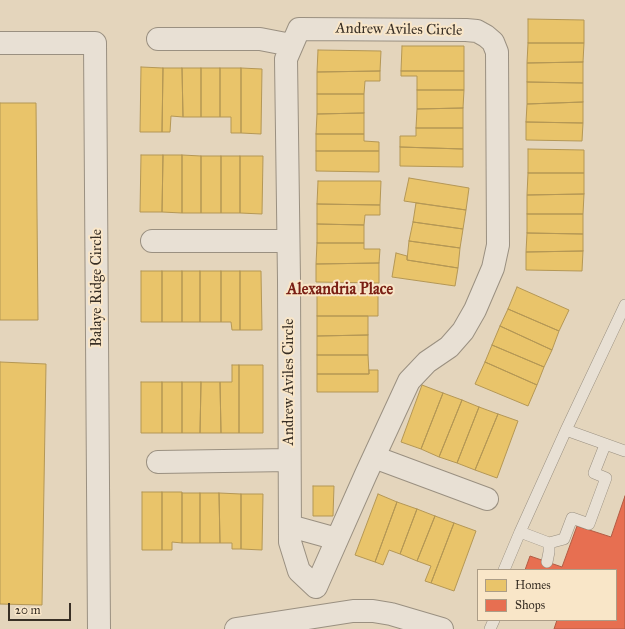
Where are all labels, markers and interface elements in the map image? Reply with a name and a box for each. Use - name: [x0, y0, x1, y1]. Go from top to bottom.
- street label: Andrew Aviles Circle: [335, 20, 463, 40]
- street label: Balaye Ridge Circle: [88, 229, 106, 347]
- district label: Alexandria Place: [287, 280, 393, 300]
- street label: Andrew Aviles Circle: [280, 319, 298, 445]
- legend: [477, 569, 617, 621]
- text: Homes: [515, 578, 551, 592]
- scale bar: [10, 595, 73, 621]
- text: Shops: [515, 598, 545, 612]
- text: 20 m: [15, 603, 41, 617]

